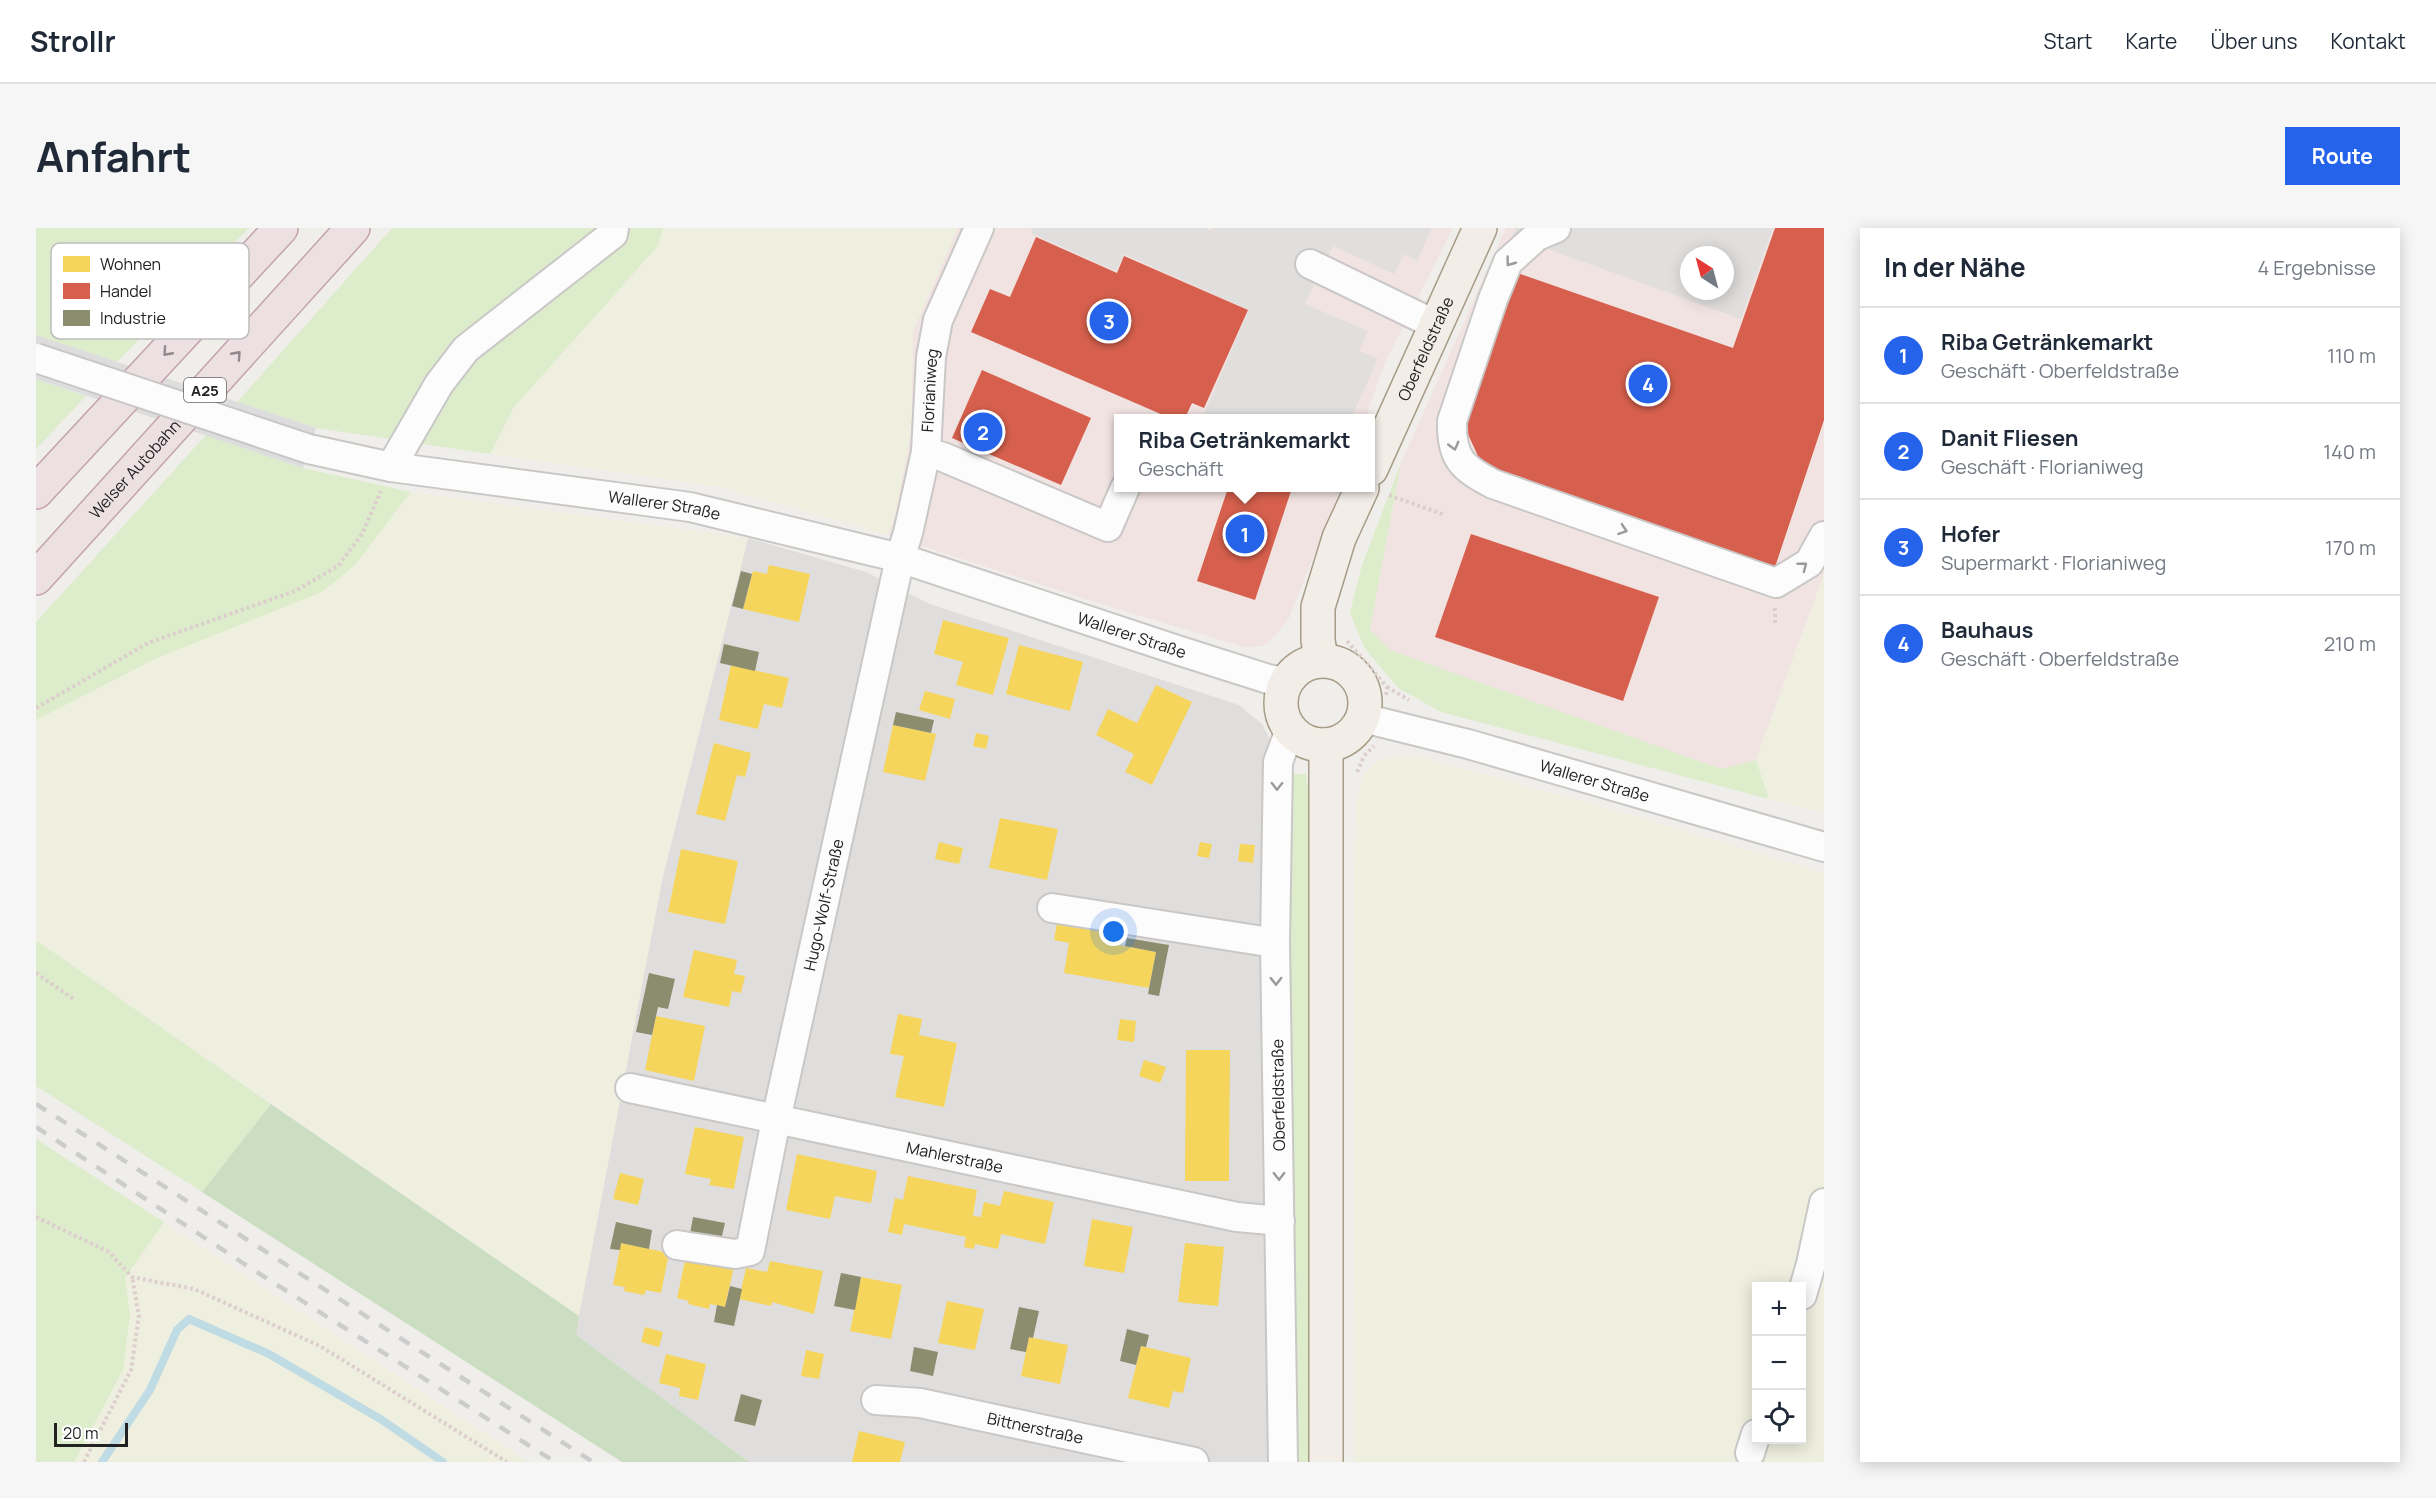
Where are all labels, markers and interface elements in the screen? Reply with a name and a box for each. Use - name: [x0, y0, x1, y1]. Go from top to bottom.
- text: Strollr: [30, 22, 116, 60]
- text: Start: [2043, 27, 2092, 55]
- text: Karte: [2125, 27, 2177, 55]
- text: Über uns: [2210, 27, 2298, 55]
- text: Kontakt: [2331, 27, 2406, 55]
- text: Anfahrt: [36, 127, 191, 185]
- button: Route: [2285, 127, 2400, 185]
- legend: [51, 243, 249, 339]
- north arrow: [1680, 246, 1734, 300]
- text: In der Nähe: [1884, 249, 2026, 285]
- text: Wohnen: [100, 253, 161, 275]
- text: 4 Ergebnisse: [2257, 254, 2376, 281]
- one-way arrow: [1506, 256, 1517, 267]
- text: Handel: [100, 280, 152, 302]
- street label: Oberfeldstraße: [1392, 293, 1459, 404]
- pin: 3: [1090, 298, 1128, 344]
- text: Industrie: [100, 307, 166, 329]
- text: Riba Getränkemarkt: [1941, 327, 2153, 357]
- text: 1: [1899, 342, 1908, 369]
- text: 110 m: [2327, 342, 2376, 369]
- one-way arrow: [163, 345, 174, 356]
- street label: Florianiweg: [916, 347, 943, 433]
- one-way arrow: [230, 351, 241, 362]
- text: Geschäft · Oberfeldstraße: [1941, 357, 2179, 384]
- pin: 4: [1628, 362, 1668, 406]
- road number: A25: [184, 378, 226, 402]
- pin: 2: [964, 410, 1002, 454]
- popup: [1114, 414, 1375, 492]
- street label: Welser Autobahn: [84, 415, 185, 523]
- text: Danit Fliesen: [1941, 423, 2079, 453]
- text: Riba Getränkemarkt: [1138, 425, 1351, 455]
- text: 2: [1898, 438, 1909, 465]
- text: 140 m: [2323, 438, 2376, 465]
- one-way arrow: [1447, 440, 1459, 451]
- text: Geschäft · Florianiweg: [1941, 453, 2144, 480]
- text: Geschäft: [1138, 455, 1224, 482]
- street label: Wallerer Straße: [607, 485, 723, 525]
- pin: 1: [1226, 512, 1264, 556]
- text: Hofer: [1941, 519, 2000, 549]
- one-way arrow: [1617, 522, 1628, 535]
- text: 3: [1898, 534, 1909, 561]
- text: 170 m: [2325, 534, 2376, 561]
- text: Supermarkt · Florianiweg: [1941, 549, 2166, 576]
- one-way arrow: [1796, 562, 1807, 573]
- street label: Wallerer Straße: [1074, 607, 1189, 663]
- text: Bauhaus: [1941, 615, 2033, 645]
- text: 4: [1897, 630, 1910, 657]
- text: 210 m: [2324, 630, 2376, 657]
- text: Geschäft · Oberfeldstraße: [1941, 645, 2179, 672]
- street label: Wallerer Straße: [1537, 754, 1652, 807]
- one-way arrow: [1271, 782, 1283, 791]
- street label: Hugo-Wolf-Straße: [798, 837, 849, 973]
- your location: [1099, 917, 1128, 946]
- one-way arrow: [1269, 977, 1282, 986]
- street label: Oberfeldstraße: [1266, 1039, 1290, 1151]
- street label: Mahlerstraße: [904, 1136, 1005, 1178]
- one-way arrow: [1273, 1172, 1285, 1181]
- map controls: [1752, 1282, 1806, 1444]
- button: +: [1752, 1282, 1806, 1336]
- button: −: [1752, 1336, 1806, 1390]
- button: locate: [1752, 1390, 1806, 1444]
- street label: Bittnerstraße: [985, 1407, 1085, 1449]
- scale bar: [54, 1420, 128, 1448]
- text: 20 m: [63, 1422, 99, 1444]

